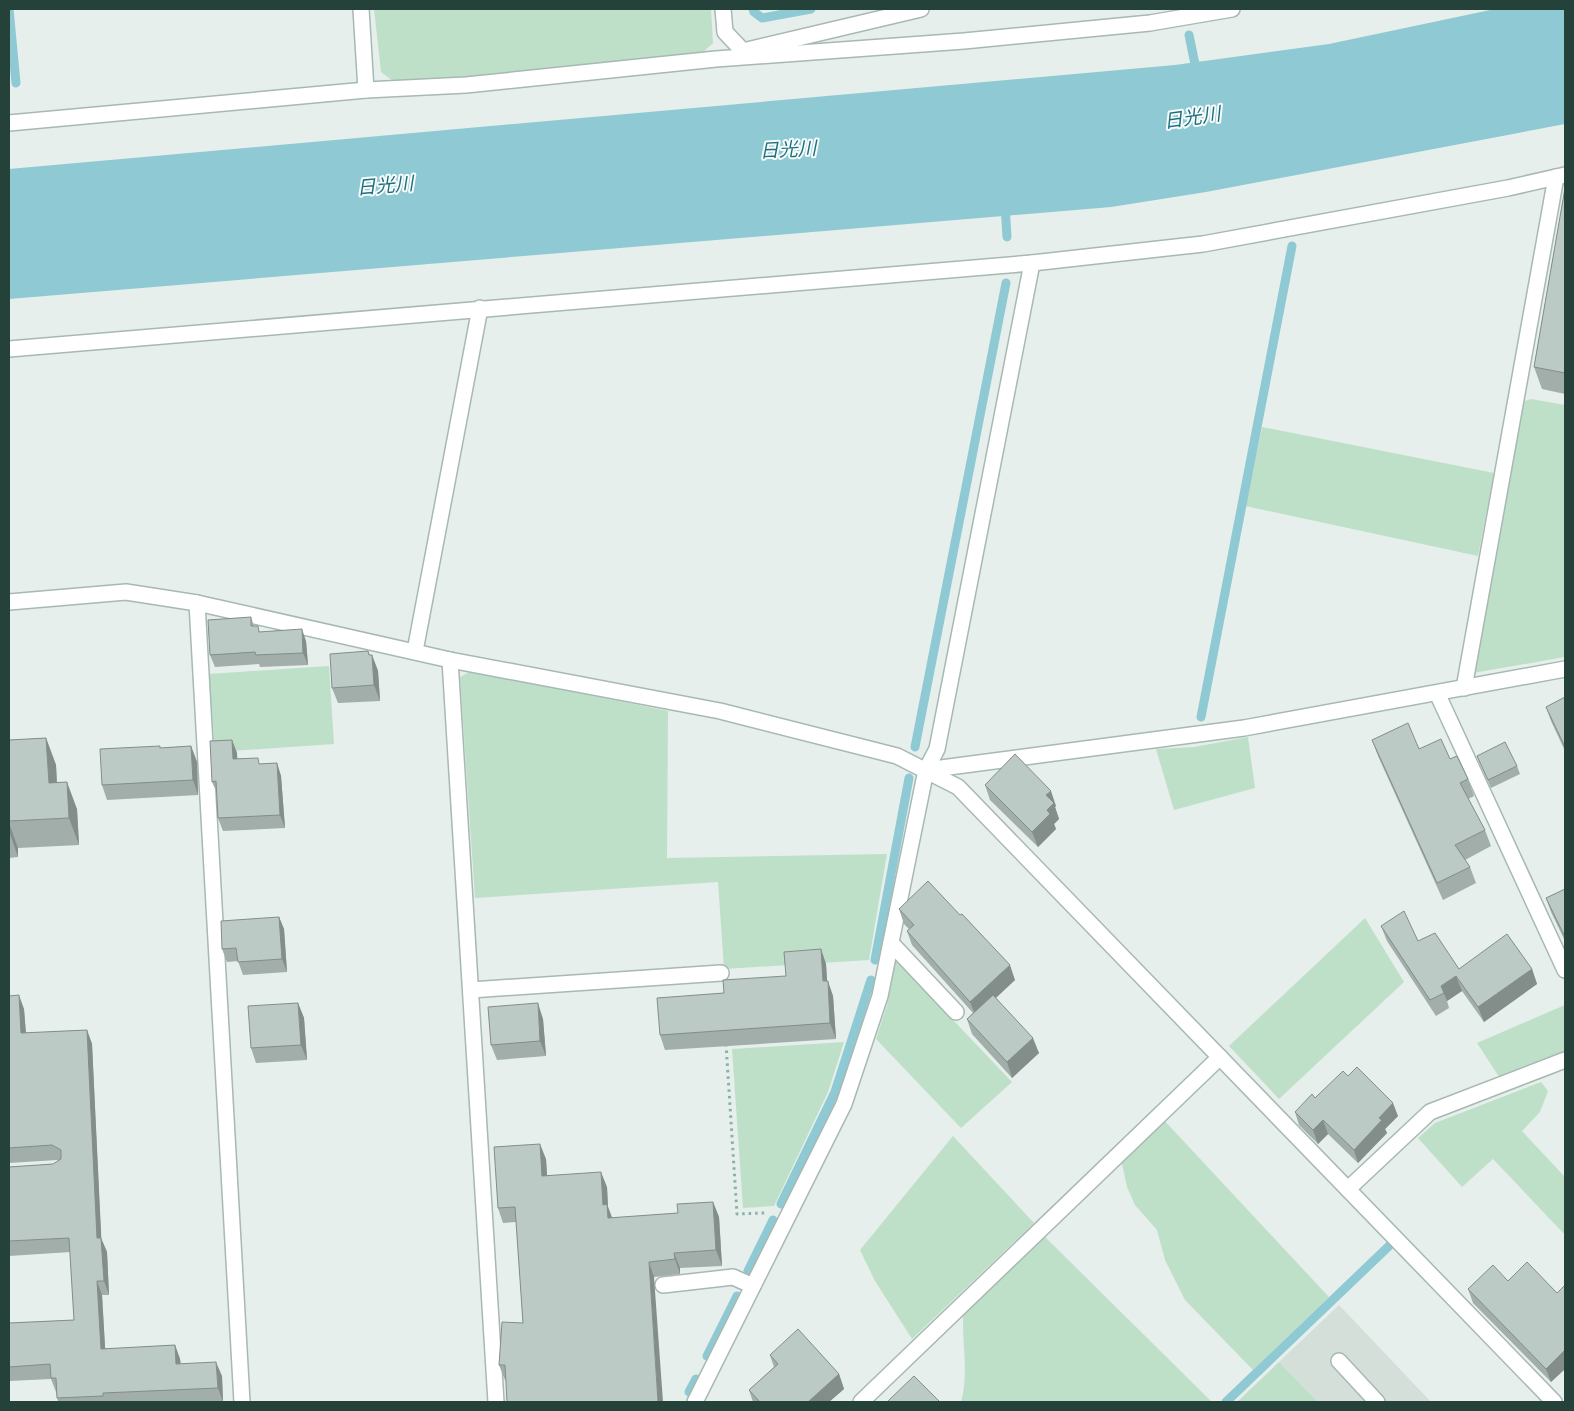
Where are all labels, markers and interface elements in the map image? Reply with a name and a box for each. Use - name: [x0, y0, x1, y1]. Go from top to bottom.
- water label: 日光川: [1162, 100, 1224, 134]
- water label: 日光川: [759, 134, 819, 163]
- water label: 日光川: [355, 169, 417, 200]

